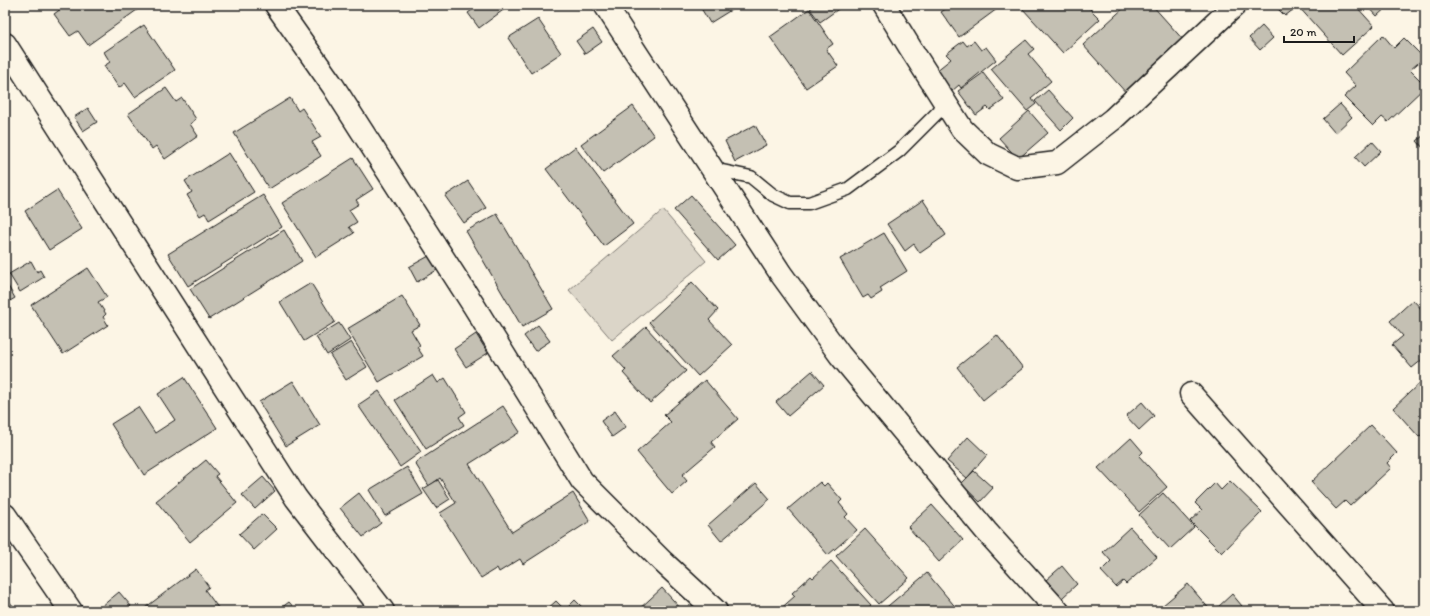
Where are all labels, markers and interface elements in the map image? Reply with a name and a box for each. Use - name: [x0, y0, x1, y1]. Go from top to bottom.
- scale bar: [1284, 18, 1354, 44]
- text: 20 m: [1290, 25, 1317, 39]

